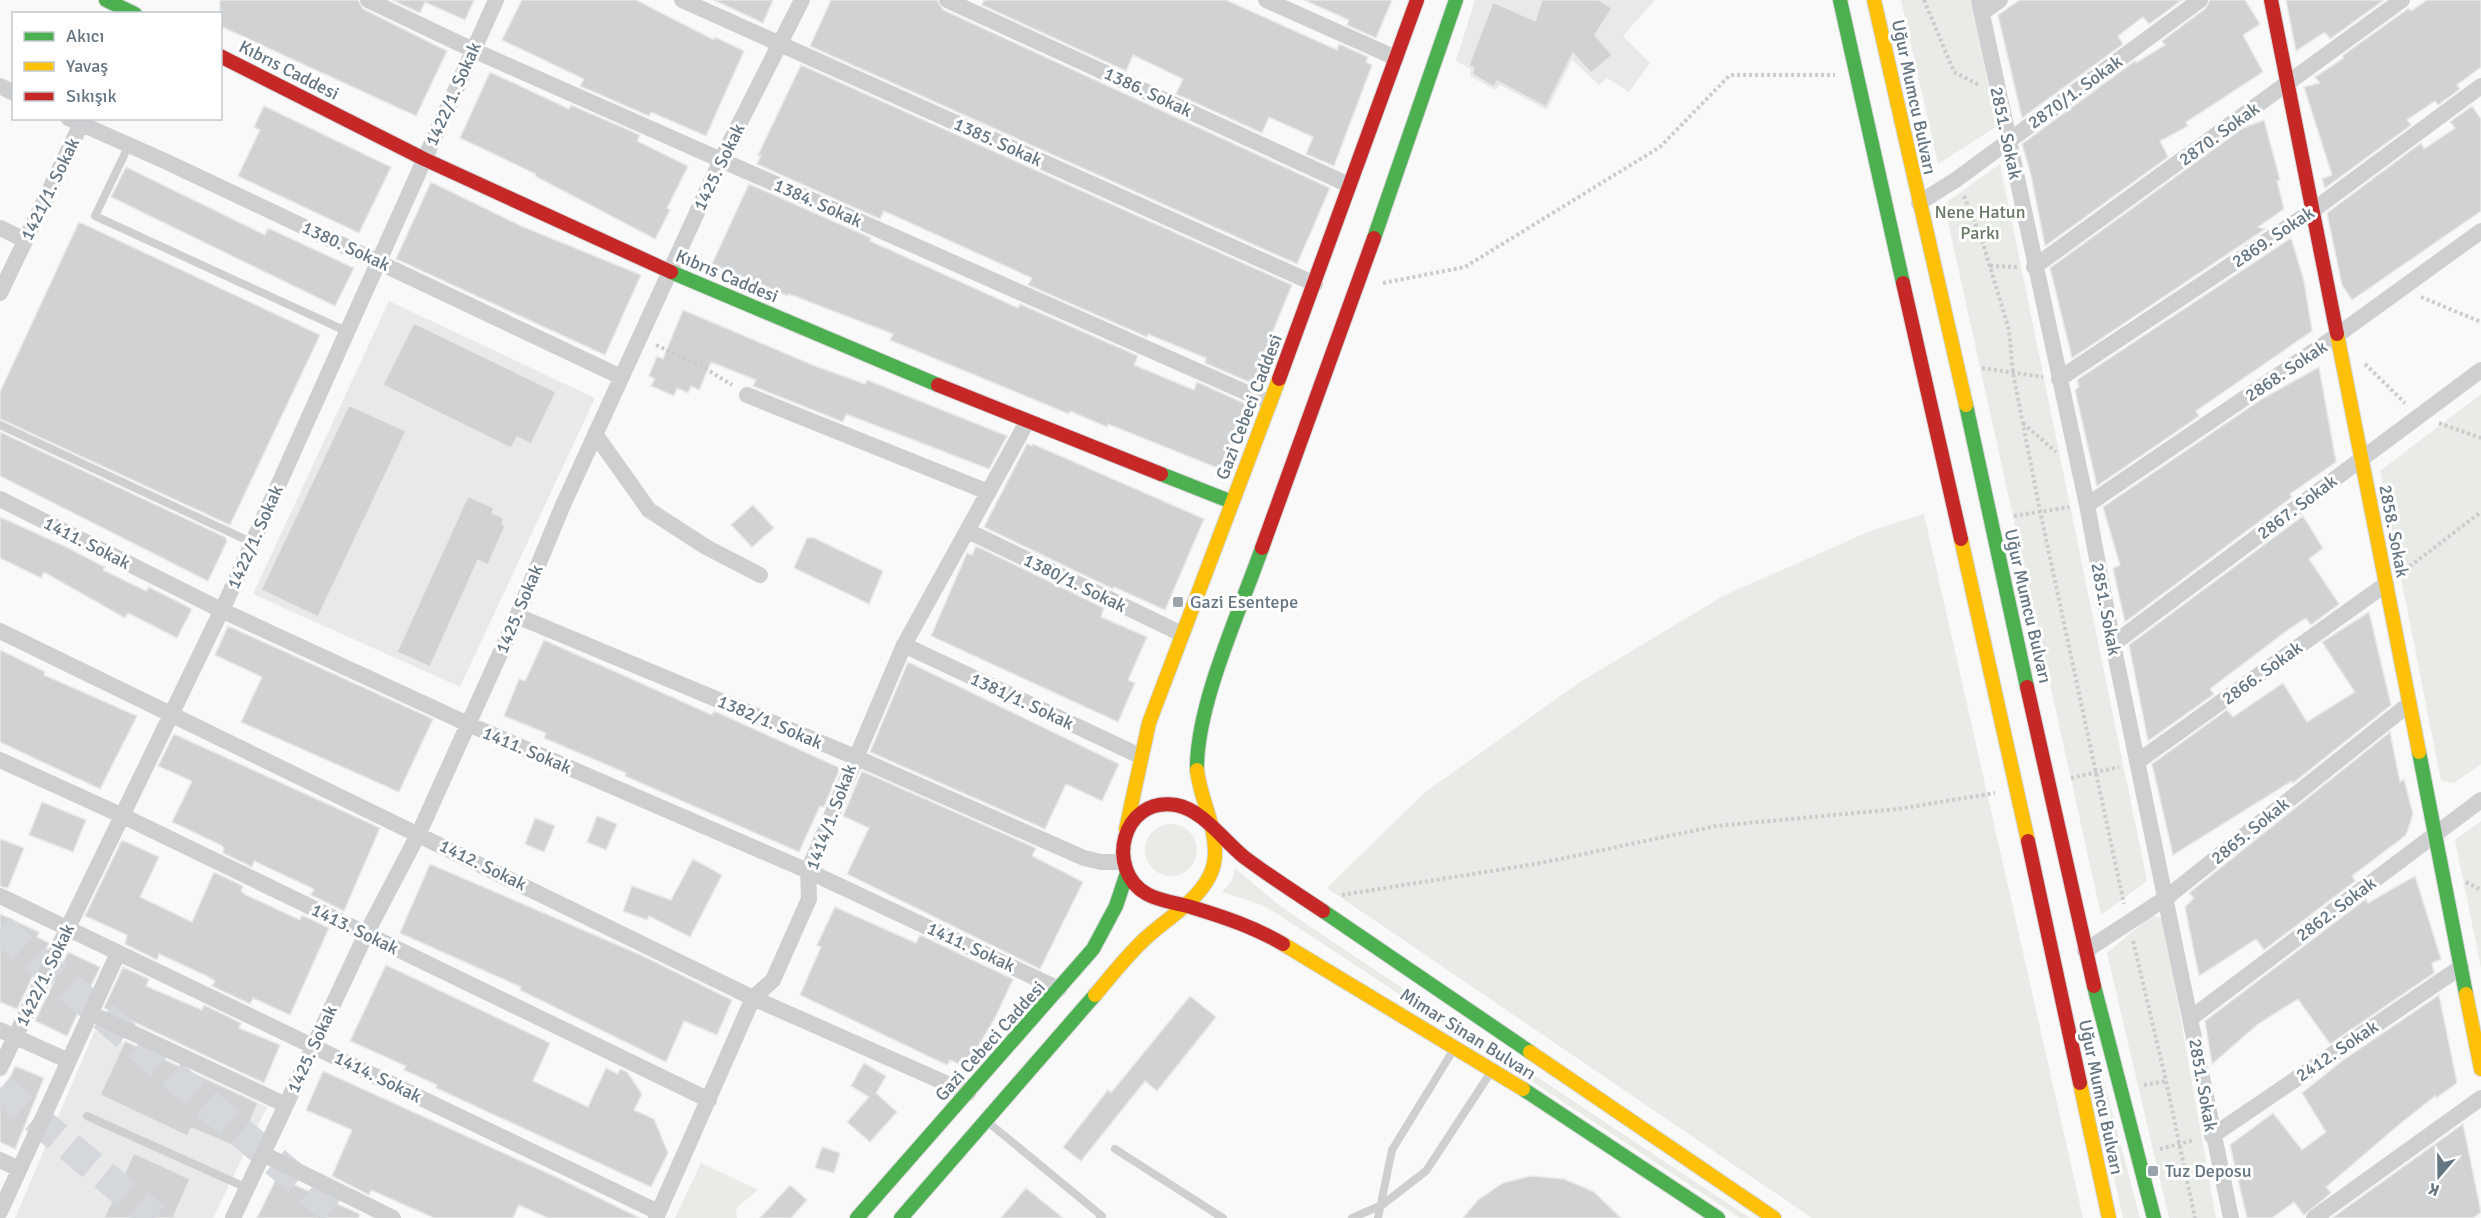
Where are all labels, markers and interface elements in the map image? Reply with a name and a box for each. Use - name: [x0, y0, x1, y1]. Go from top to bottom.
- legend: [12, 12, 222, 120]
- street label: Uğur Mumcu Bulvarı: [1887, 17, 1941, 177]
- text: Akıcı: [66, 25, 104, 47]
- street label: Kıbrıs Caddesi: [235, 35, 343, 105]
- street label: 1422/1. Sokak: [420, 39, 486, 149]
- street label: 2870/1. Sokak: [2023, 50, 2127, 134]
- text: Yavaş: [66, 55, 108, 77]
- street label: 1386. Sokak: [1101, 62, 1195, 122]
- text: Sıkışık: [66, 85, 116, 107]
- street label: 2851. Sokak: [1985, 85, 2027, 181]
- street label: 2870. Sokak: [2174, 97, 2264, 171]
- street label: 1385. Sokak: [951, 113, 1045, 171]
- street label: 1425. Sokak: [688, 120, 750, 214]
- street label: 1421/1. Sokak: [16, 134, 84, 244]
- street label: 1384. Sokak: [771, 174, 865, 232]
- park label: Nene Hatun Parkı: [1934, 201, 2026, 244]
- street label: 2869. Sokak: [2228, 202, 2318, 272]
- street label: 1380. Sokak: [299, 216, 393, 276]
- street label: Kıbrıs Caddesi: [672, 244, 782, 308]
- street label: Gazi Cebeci Caddesi: [1211, 331, 1287, 483]
- street label: 2868. Sokak: [2241, 336, 2331, 406]
- street label: 2867. Sokak: [2253, 470, 2341, 544]
- street label: 1422/1. Sokak: [222, 482, 288, 592]
- street label: 2858. Sokak: [2374, 483, 2414, 579]
- street label: 1411. Sokak: [40, 512, 134, 574]
- street label: Uğur Mumcu Bulvarı: [2000, 527, 2056, 685]
- street label: 1380/1. Sokak: [1020, 549, 1130, 617]
- street label: 1425. Sokak: [490, 561, 548, 657]
- street label: 2851. Sokak: [2086, 561, 2126, 657]
- place label: Gazi Esentepe: [1190, 591, 1298, 613]
- marker: Gazi Esentepe: [1171, 595, 1185, 609]
- street label: 2866. Sokak: [2217, 636, 2307, 710]
- street label: 1381/1. Sokak: [967, 667, 1077, 735]
- street label: 1382/1. Sokak: [714, 690, 826, 754]
- street label: 1411. Sokak: [479, 721, 575, 779]
- street label: 1414/1. Sokak: [801, 761, 861, 873]
- street label: 2865. Sokak: [2207, 793, 2293, 869]
- street label: 1412. Sokak: [436, 834, 530, 896]
- street label: 2862. Sokak: [2292, 872, 2380, 946]
- street label: 1413. Sokak: [308, 898, 402, 960]
- street label: 1411. Sokak: [924, 917, 1018, 977]
- street label: 1422/1. Sokak: [11, 920, 79, 1030]
- street label: Gazi Cebeci Caddesi: [930, 976, 1050, 1106]
- street label: Mimar Sinan Bulvarı: [1396, 983, 1540, 1085]
- street label: 1425. Sokak: [282, 1002, 342, 1096]
- street label: 2412. Sokak: [2292, 1016, 2382, 1086]
- street label: Uğur Mumcu Bulvarı: [2074, 1017, 2128, 1177]
- street label: 2851. Sokak: [2184, 1037, 2222, 1133]
- street label: 1414. Sokak: [331, 1046, 425, 1108]
- north arrow: [2409, 1146, 2469, 1206]
- place label: Tuz Deposu: [2165, 1160, 2252, 1182]
- marker: Tuz Deposu: [2146, 1164, 2160, 1178]
- text: K: [2426, 1178, 2442, 1200]

